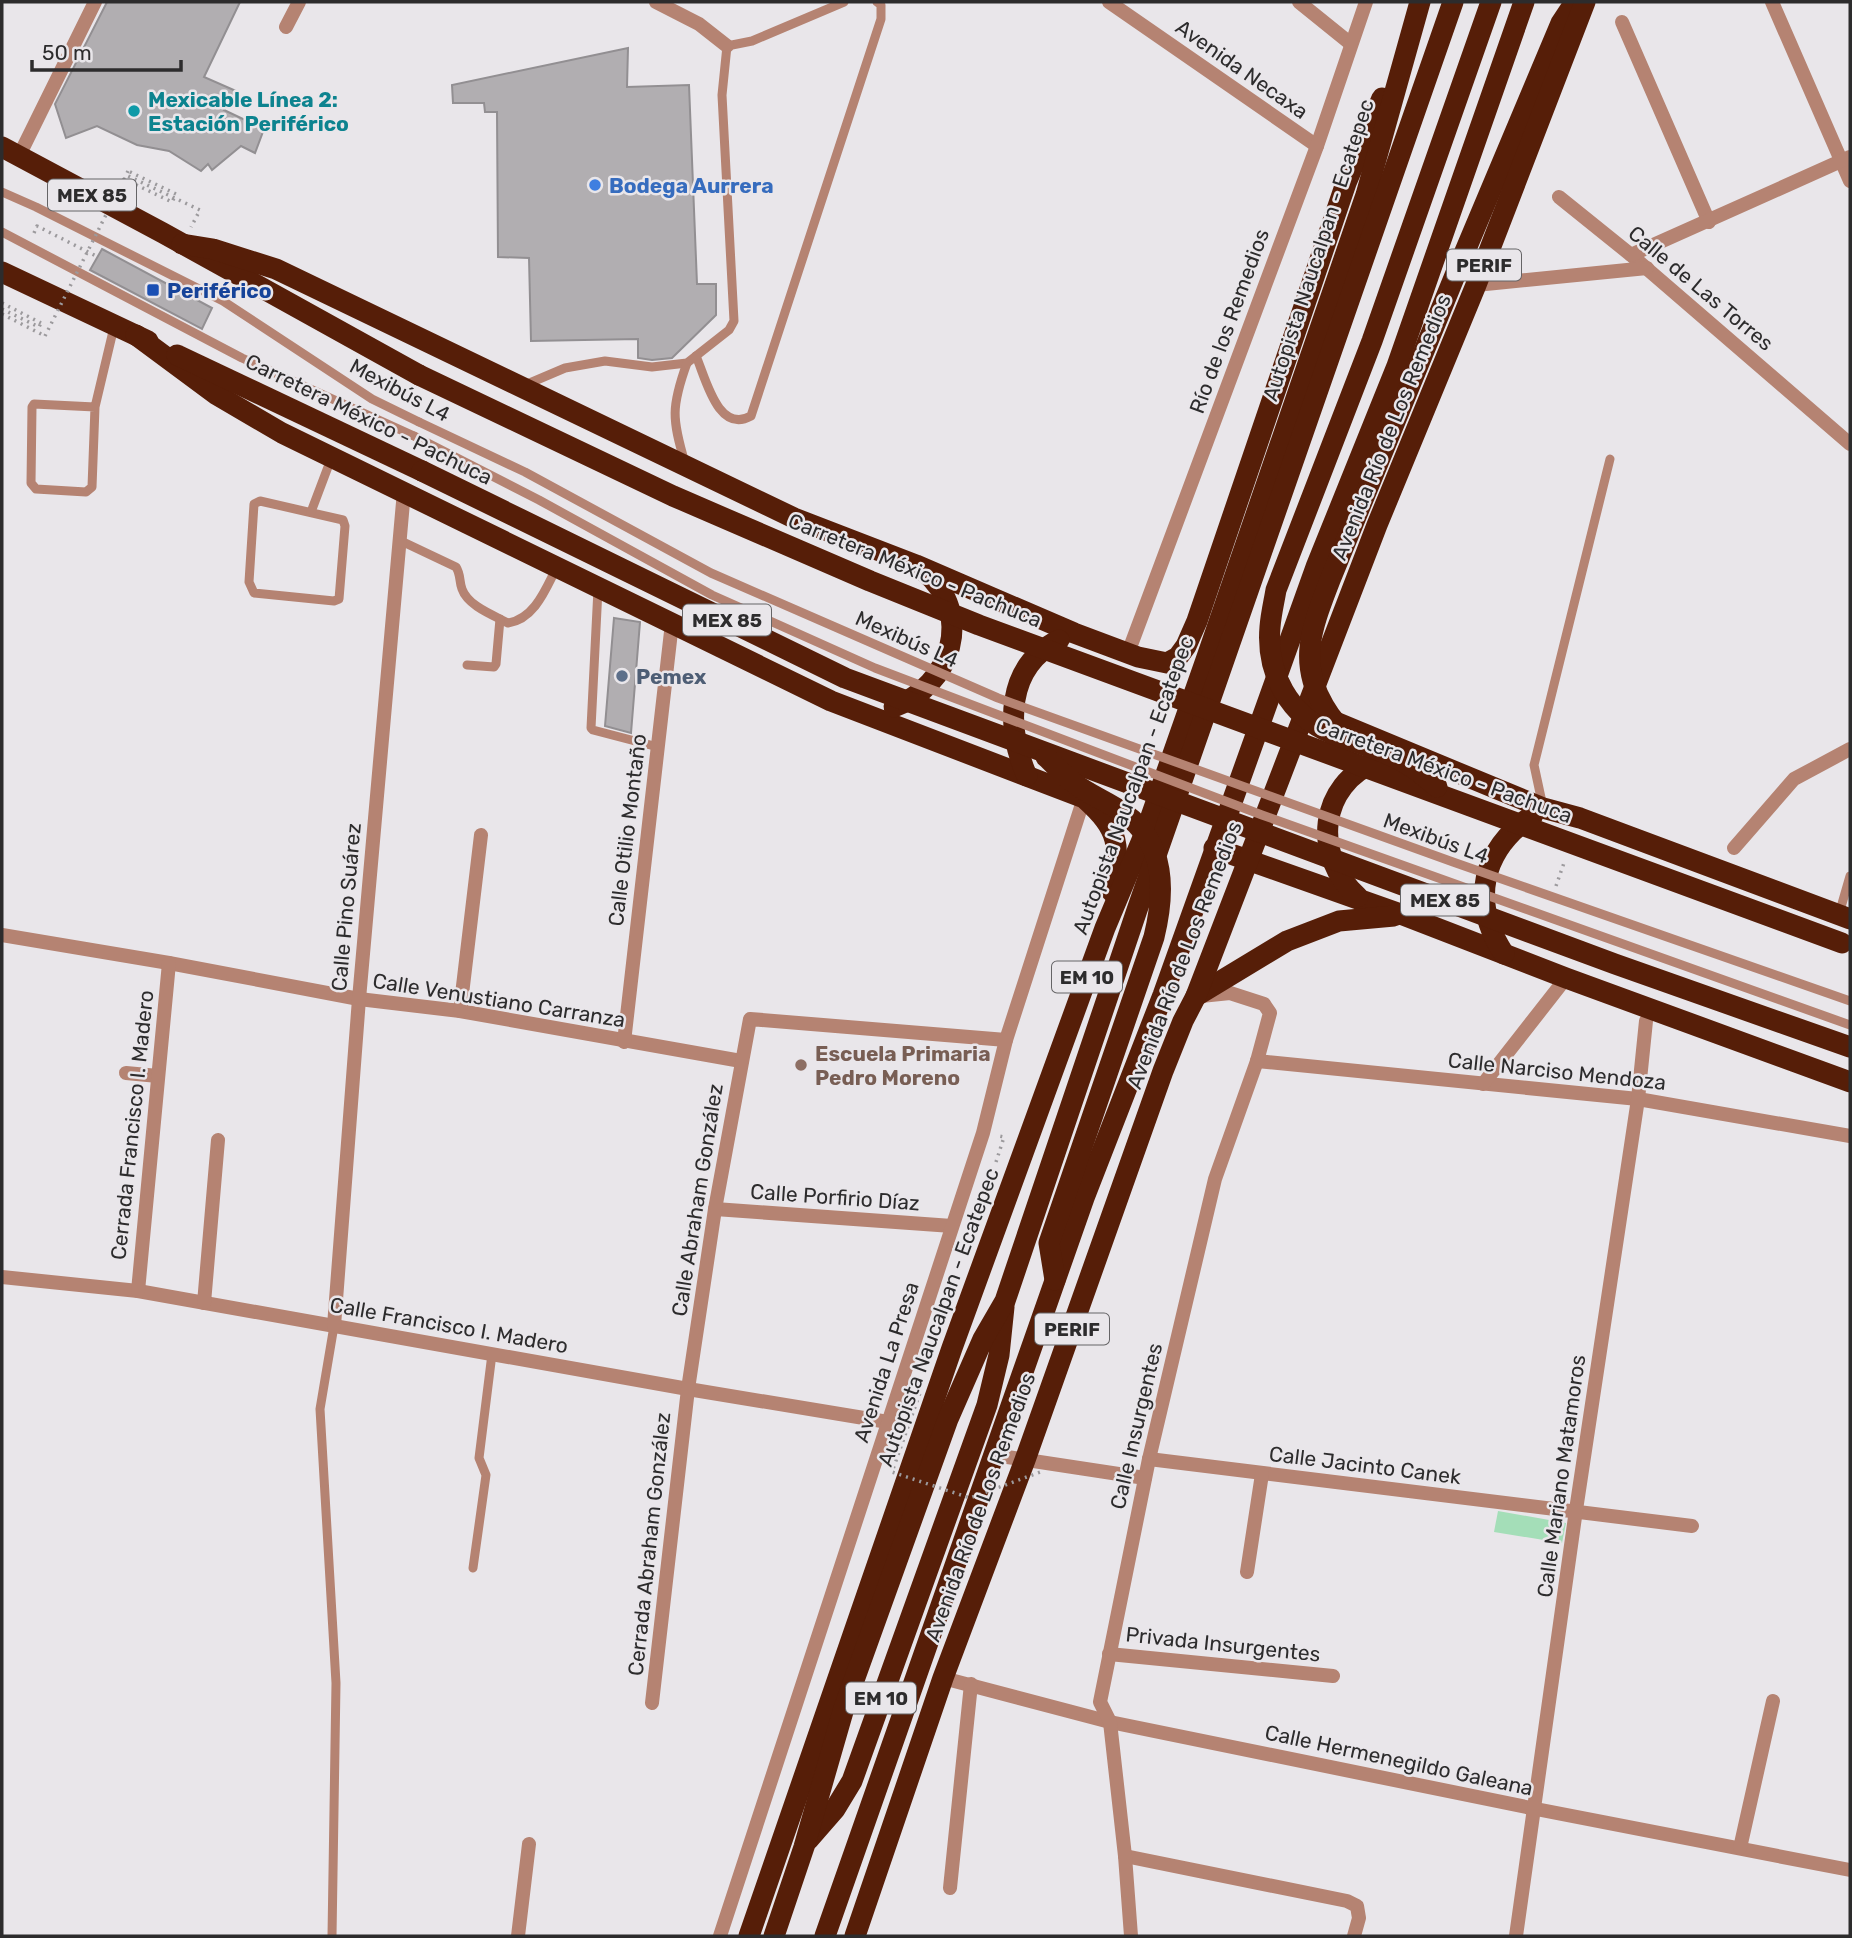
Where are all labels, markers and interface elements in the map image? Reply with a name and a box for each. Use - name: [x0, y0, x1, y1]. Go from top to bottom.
- street label: Avenida Necaxa: [1171, 14, 1313, 124]
- scale bar: [32, 28, 180, 72]
- text: 50 m: [42, 40, 92, 65]
- place label: Mexicable Línea 2: Estación Periférico: [148, 87, 349, 136]
- street label: Autopista Naucalpan - Ecatepec: [1257, 96, 1379, 404]
- marker: Mexicable Línea 2: Estación Periférico: [126, 103, 142, 119]
- place label: Bodega Aurrera: [609, 173, 774, 198]
- marker: Bodega Aurrera: [587, 177, 603, 193]
- road number: MEX 85: [48, 180, 136, 210]
- street label: Calle de Las Torres: [1624, 220, 1778, 356]
- street label: Río de los Remedios: [1184, 225, 1274, 417]
- road number: PERIF: [1447, 249, 1521, 280]
- place label: Periférico: [167, 278, 271, 303]
- marker: Periférico: [145, 282, 161, 298]
- street label: Avenida Río de Los Remedios: [1326, 290, 1456, 564]
- street label: Carretera México - Pachuca: [242, 348, 496, 490]
- street label: Mexibús L4: [346, 353, 454, 427]
- street label: Carretera México - Pachuca: [785, 508, 1045, 632]
- road number: MEX 85: [683, 604, 771, 636]
- street label: Mexibús L4: [852, 605, 962, 673]
- street label: Autopista Naucalpan - Ecatepec: [1067, 632, 1199, 938]
- place label: Pemex: [636, 664, 707, 689]
- marker: Pemex: [614, 668, 630, 684]
- street label: Carretera México - Pachuca: [1312, 712, 1576, 828]
- street label: Calle Otilio Montaño: [603, 732, 651, 928]
- street label: Mexibús L4: [1380, 807, 1492, 869]
- street label: Avenida Río de Los Remedios: [1121, 818, 1247, 1092]
- street label: Calle Pino Suárez: [326, 822, 366, 992]
- road number: MEX 85: [1401, 885, 1489, 916]
- road number: EM 10: [1052, 962, 1122, 993]
- street label: Calle Venustiano Carranza: [371, 968, 627, 1032]
- street label: Cerrada Francisco I. Madero: [105, 989, 159, 1261]
- place label: Escuela Primaria Pedro Moreno: [815, 1041, 991, 1090]
- street label: Calle Narciso Mendoza: [1447, 1047, 1667, 1095]
- marker: Escuela Primaria Pedro Moreno: [793, 1057, 809, 1073]
- street label: Calle Abraham González: [666, 1082, 728, 1318]
- street label: Autopista Naucalpan - Ecatepec: [872, 1164, 1004, 1470]
- street label: Calle Porfirio Díaz: [749, 1179, 921, 1215]
- street label: Avenida La Presa: [848, 1279, 924, 1445]
- street label: Calle Francisco I. Madero: [328, 1292, 570, 1358]
- road number: PERIF: [1035, 1314, 1109, 1344]
- street label: Calle Insurgentes: [1105, 1340, 1167, 1512]
- street label: Calle Mariano Matamoros: [1532, 1353, 1590, 1599]
- street label: Avenida Río de Los Remedios: [920, 1369, 1040, 1645]
- street label: Cerrada Abraham González: [623, 1411, 675, 1677]
- street label: Calle Jacinto Canek: [1268, 1441, 1462, 1489]
- street label: Privada Insurgentes: [1124, 1621, 1322, 1667]
- road number: EM 10: [846, 1682, 916, 1714]
- street label: Calle Hermenegildo Galeana: [1263, 1719, 1535, 1801]

